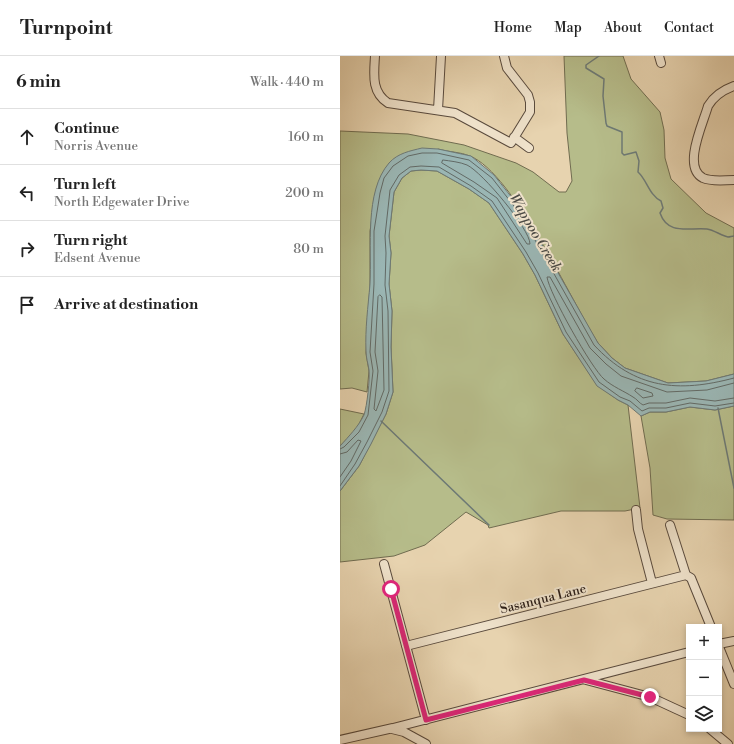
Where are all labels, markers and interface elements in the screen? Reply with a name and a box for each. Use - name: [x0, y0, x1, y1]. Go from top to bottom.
- text: Turnpoint: [20, 16, 113, 40]
- text: Home: [494, 19, 532, 37]
- text: Map: [554, 19, 582, 37]
- text: About: [604, 19, 642, 37]
- text: Contact: [664, 19, 714, 37]
- text: 6 min: [16, 71, 61, 93]
- text: Walk · 440 m: [250, 74, 324, 90]
- text: Continue: [54, 119, 119, 138]
- icon: ahead: [16, 126, 38, 148]
- text: 160 m: [288, 129, 324, 145]
- text: Norris Avenue: [54, 138, 138, 154]
- text: Turn left: [54, 175, 116, 194]
- icon: left: [16, 182, 38, 204]
- text: 200 m: [285, 185, 324, 201]
- water label: Wappoo Creek: [505, 191, 565, 275]
- text: North Edgewater Drive: [54, 194, 190, 210]
- text: Turn right: [54, 231, 128, 250]
- icon: right: [16, 238, 38, 260]
- text: 80 m: [293, 241, 324, 257]
- text: Edsent Avenue: [54, 250, 141, 266]
- icon: arrive: [16, 294, 38, 316]
- text: Arrive at destination: [54, 295, 198, 314]
- route start: [382, 580, 400, 598]
- street label: Sasanqua Lane: [498, 580, 588, 617]
- map controls: [686, 624, 722, 732]
- button: +: [686, 624, 722, 660]
- button: −: [686, 660, 722, 696]
- route end: [641, 688, 659, 706]
- button: layers: [686, 696, 722, 732]

